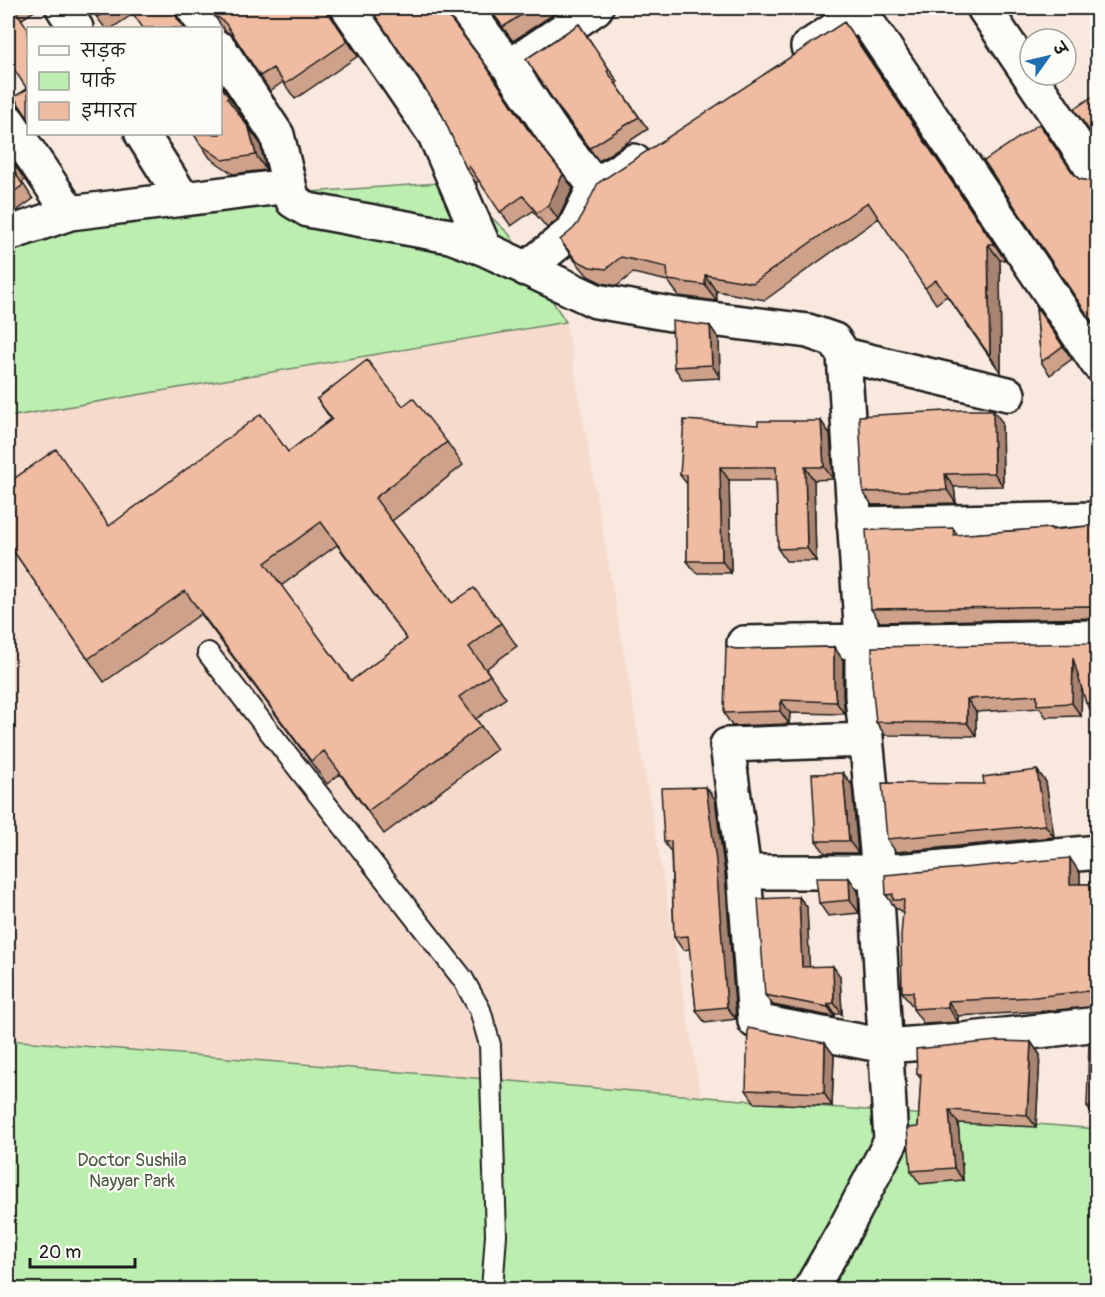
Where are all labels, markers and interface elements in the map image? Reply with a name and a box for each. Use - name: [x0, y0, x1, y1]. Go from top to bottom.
- legend: [27, 27, 222, 135]
- north arrow: [1018, 27, 1078, 87]
- text: उ: [1047, 38, 1072, 60]
- text: सड़क: [80, 40, 126, 63]
- text: पार्क: [80, 67, 116, 93]
- text: इमारत: [81, 100, 137, 123]
- park label: Doctor Sushila Nayyar Park: [77, 1149, 187, 1193]
- scale bar: [30, 1231, 135, 1269]
- text: 20 m: [39, 1241, 81, 1264]

